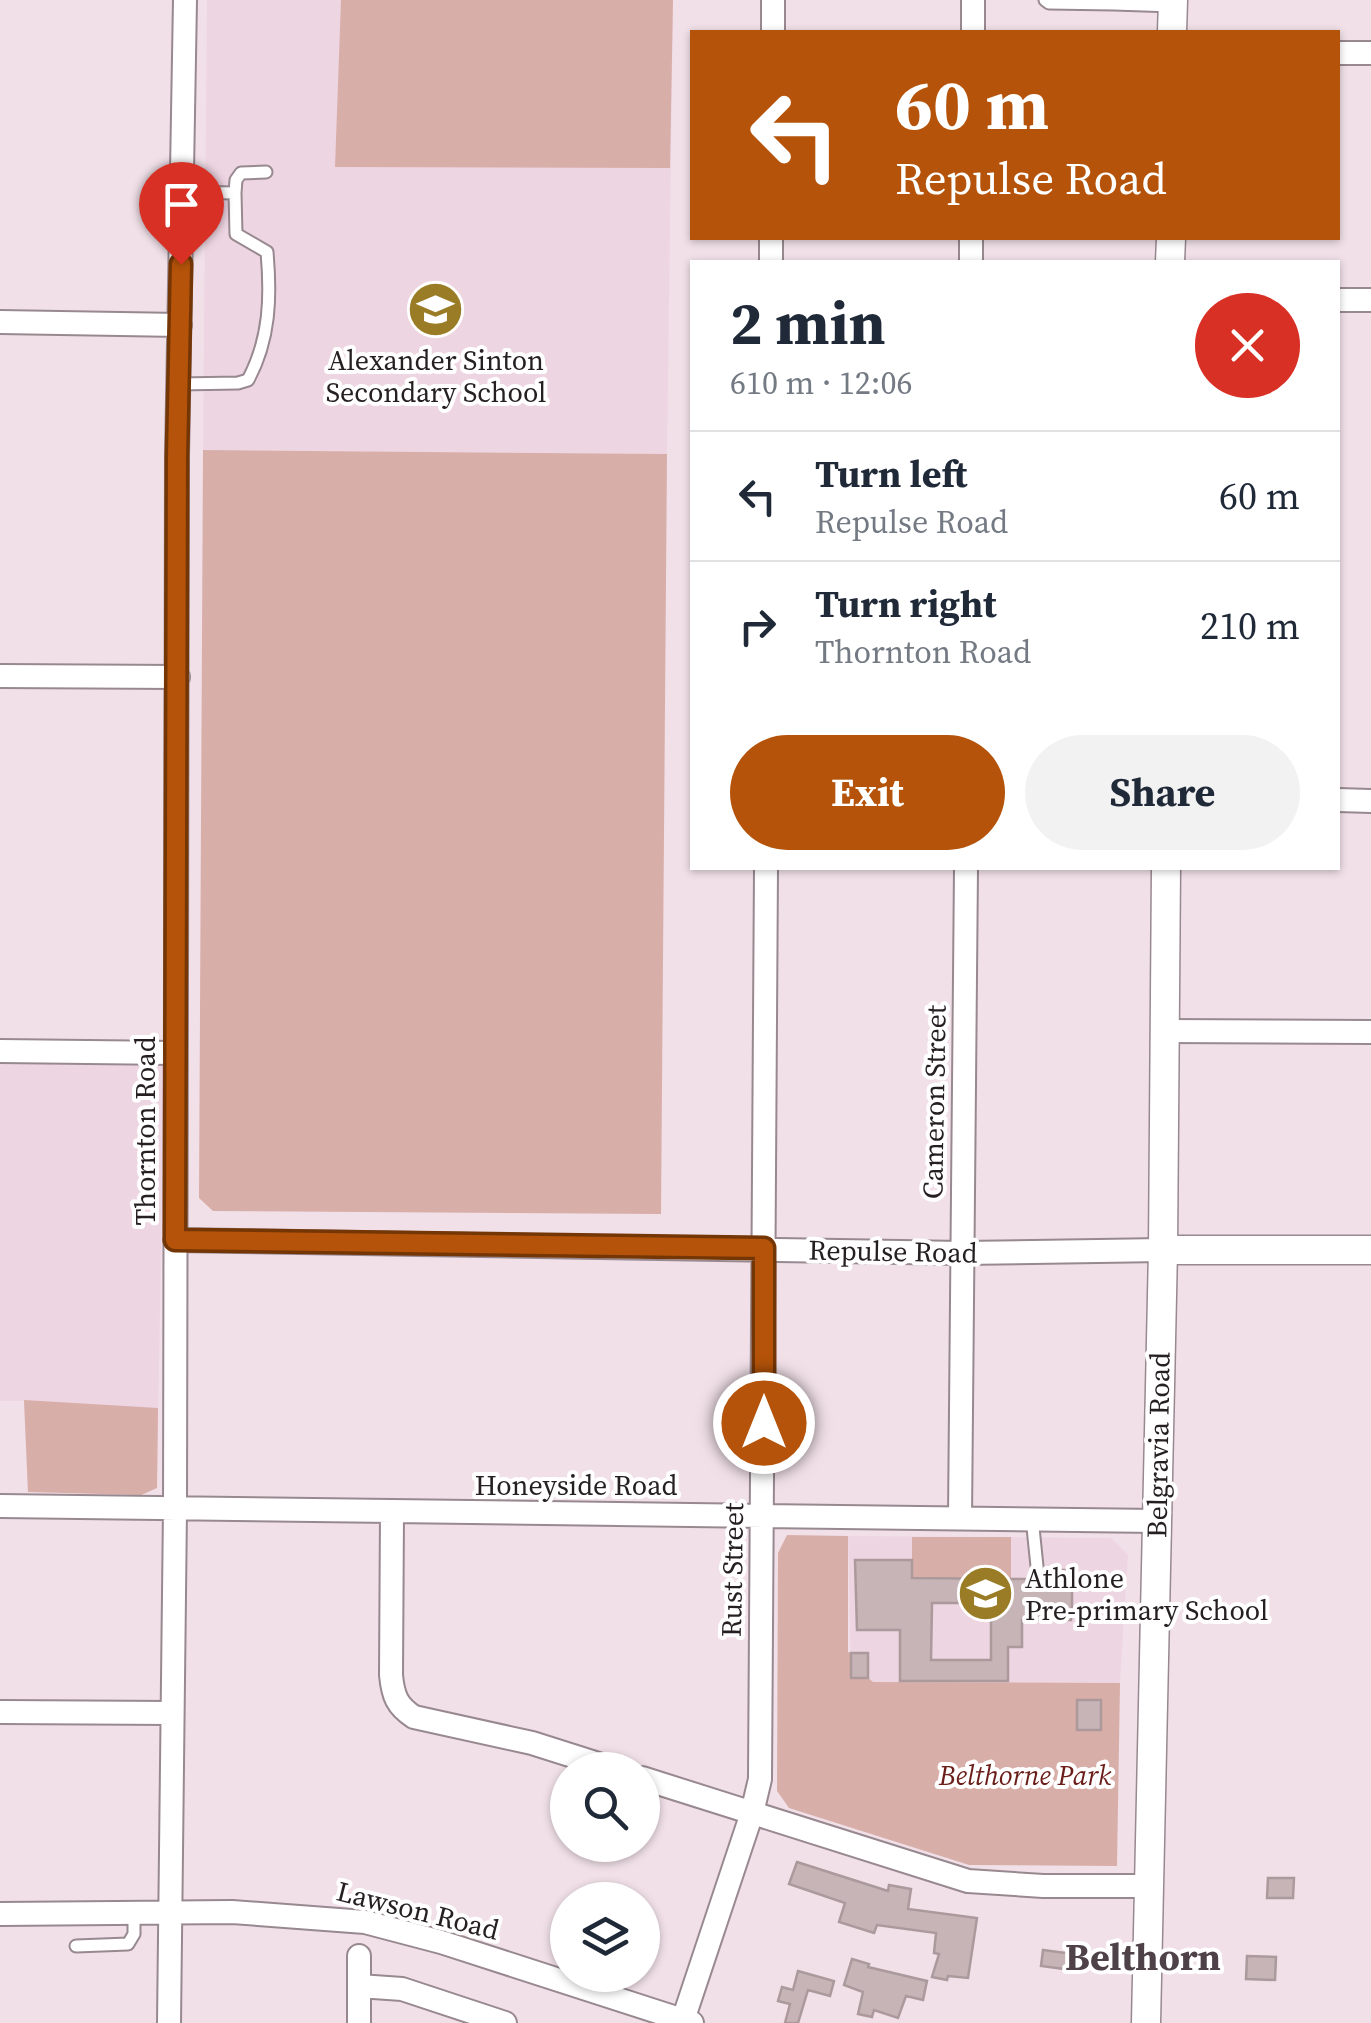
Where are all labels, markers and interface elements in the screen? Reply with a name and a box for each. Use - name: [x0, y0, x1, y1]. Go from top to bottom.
- text: 60 m: [895, 56, 1049, 152]
- icon: left: [730, 70, 860, 200]
- text: Repulse Road: [895, 147, 1167, 209]
- pin: [139, 162, 224, 265]
- icon: arrive: [154, 177, 209, 232]
- school or university icon: Alexander Sinton Secondary School: [406, 279, 466, 339]
- text: 2 min: [730, 282, 886, 364]
- button: close: [1195, 293, 1300, 398]
- place label: Alexander Sinton Secondary School: [326, 341, 546, 411]
- text: 610 m · 12:06: [730, 361, 912, 405]
- text: Turn left: [815, 448, 967, 500]
- icon: left: [730, 469, 785, 524]
- text: 60 m: [1219, 470, 1300, 522]
- text: Repulse Road: [815, 500, 1008, 544]
- text: Turn right: [815, 578, 997, 630]
- icon: right: [730, 599, 785, 654]
- text: 210 m: [1200, 600, 1300, 652]
- text: Thornton Road: [815, 630, 1031, 674]
- button: Exit: [730, 735, 1005, 850]
- button: Share: [1025, 735, 1300, 850]
- street label: Cameron Street: [913, 1004, 955, 1199]
- street label: Thornton Road: [126, 1036, 164, 1226]
- street label: Repulse Road: [808, 1231, 978, 1271]
- street label: Belgravia Road: [1137, 1352, 1179, 1538]
- position arrow: [712, 1371, 816, 1475]
- street label: Honeyside Road: [475, 1466, 677, 1504]
- street label: Rust Street: [712, 1502, 752, 1638]
- place label: Athlone Pre-primary School: [1025, 1559, 1268, 1629]
- school or university icon: Athlone Pre-primary School: [956, 1564, 1016, 1624]
- map controls: [550, 1752, 660, 1992]
- button: search: [550, 1752, 660, 1862]
- park label: Belthorne Park: [938, 1756, 1112, 1794]
- street label: Lawson Road: [333, 1871, 503, 1949]
- button: layers: [550, 1882, 660, 1992]
- district label: Belthorn: [1065, 1931, 1221, 1983]

